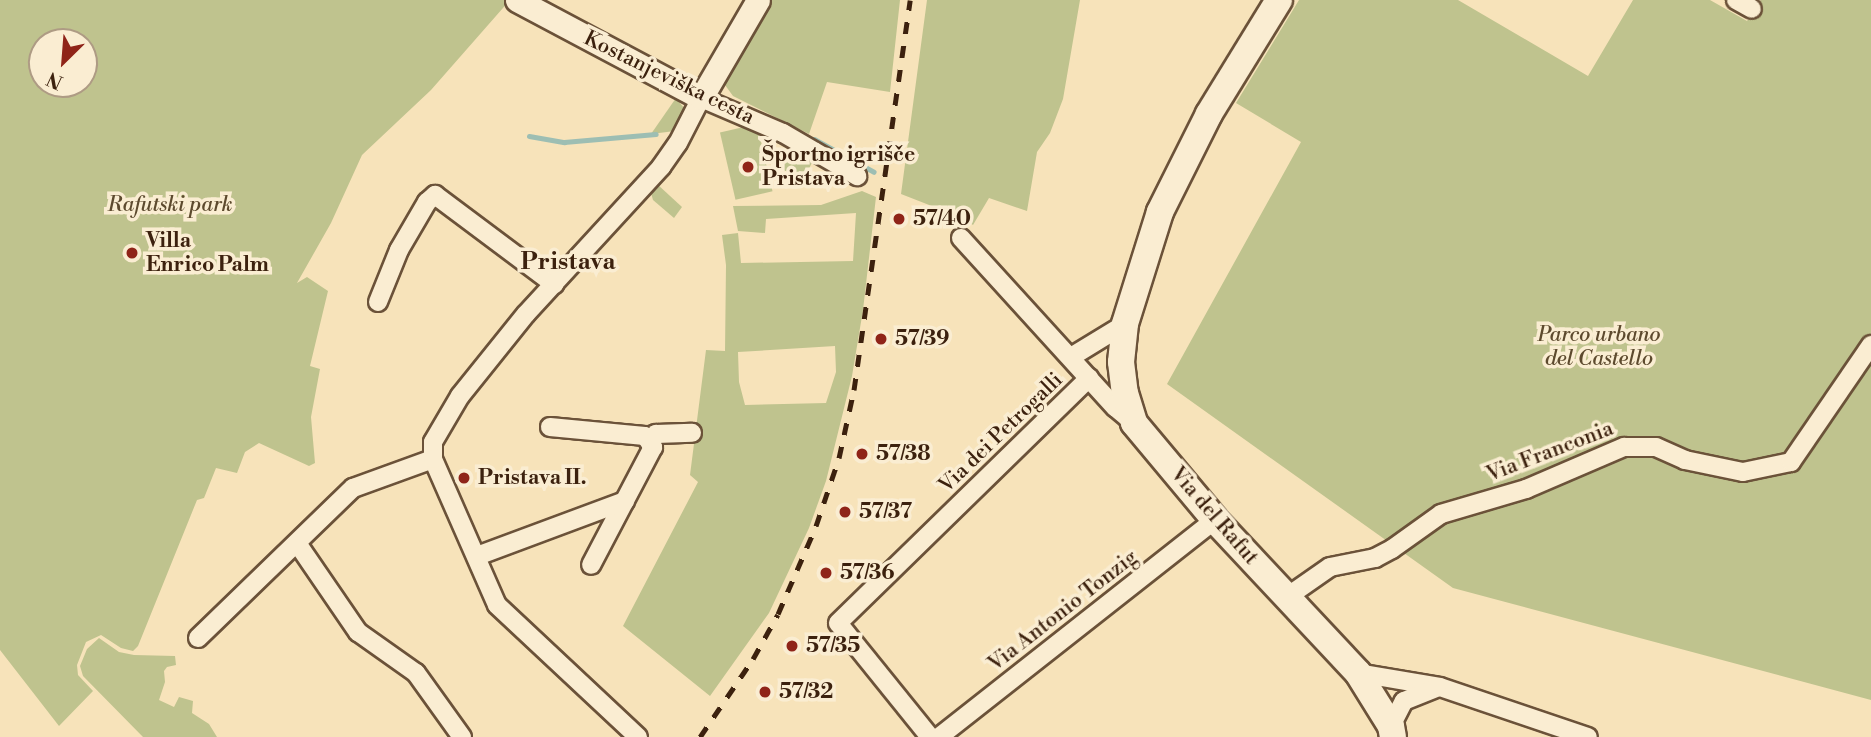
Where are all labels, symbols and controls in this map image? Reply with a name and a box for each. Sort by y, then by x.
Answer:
street label: Kostanjeviška cesta [580,26,758,130]
north arrow [28,28,98,98]
text: N [43,66,67,94]
place label: Športno igrišče Pristava [762,142,915,192]
marker: Športno igrišče Pristava [740,159,756,175]
park label: Rafutski park [108,192,232,218]
place label: 57/40 [913,206,971,232]
marker: 57/40 [891,211,907,227]
place label: Villa Enrico Palm [146,228,269,278]
marker: Villa Enrico Palm [124,245,140,261]
district label: Pristava [521,249,615,277]
park label: Parco urbano del Castello [1538,322,1660,372]
place label: 57/39 [895,326,950,352]
marker: 57/39 [873,331,889,347]
street label: Via dei Petrogalli [934,368,1068,498]
street label: Via Franconia [1483,416,1617,488]
place label: 57/38 [876,441,931,467]
marker: 57/38 [854,446,870,462]
street label: Via del Rafut [1165,462,1263,570]
place label: Pristava II. [478,465,586,491]
marker: Pristava II. [456,470,472,486]
place label: 57/37 [859,499,912,525]
marker: 57/37 [837,504,853,520]
street label: Via Antonio Tonzig [983,545,1143,677]
place label: 57/36 [840,560,895,586]
marker: 57/36 [818,565,834,581]
place label: 57/35 [806,633,860,659]
marker: 57/35 [784,638,800,654]
place label: 57/32 [779,679,833,705]
marker: 57/32 [757,684,773,700]

